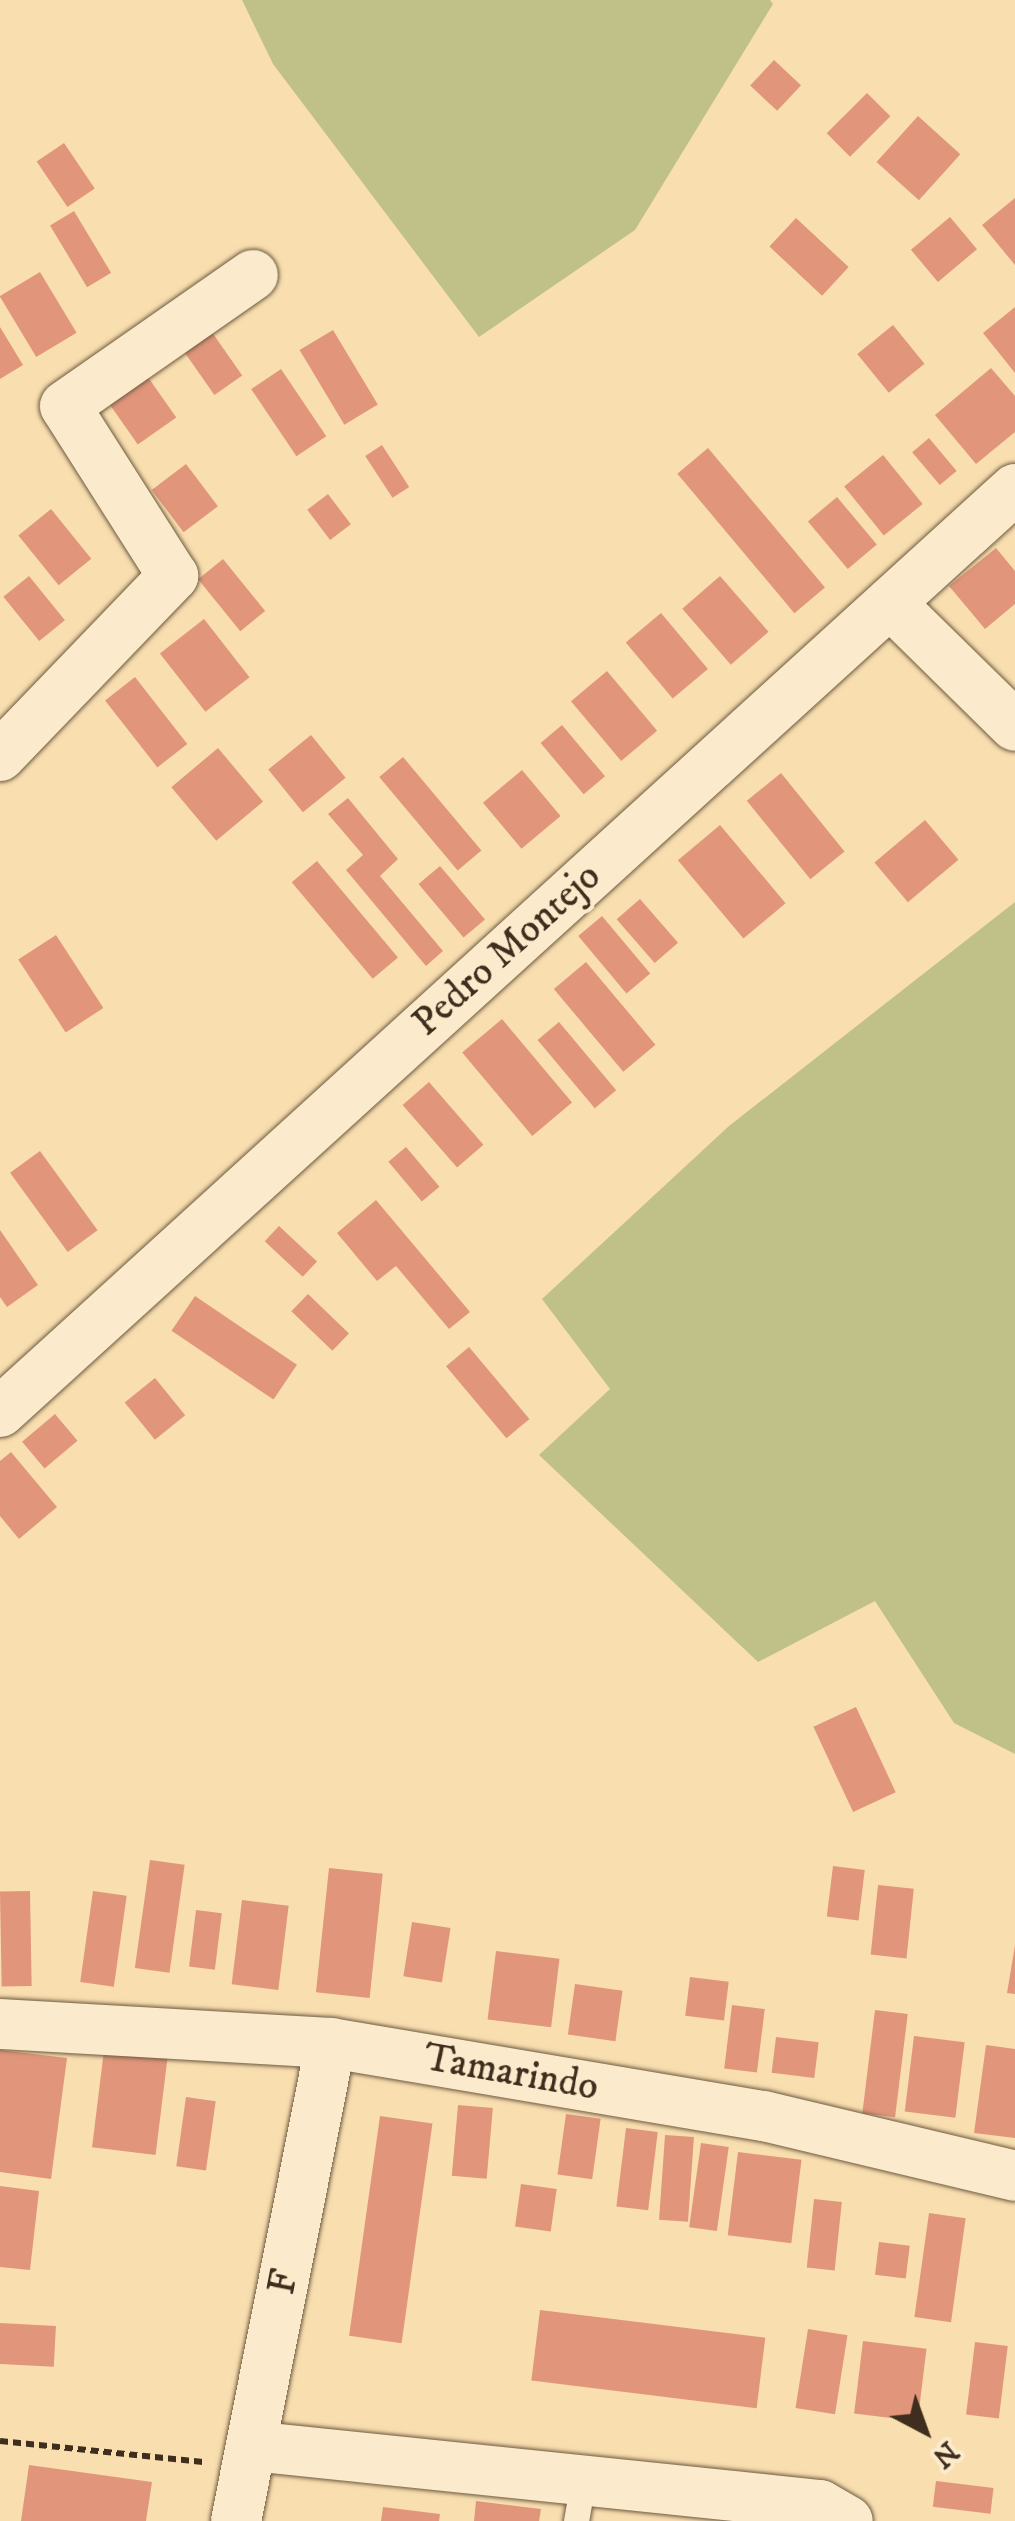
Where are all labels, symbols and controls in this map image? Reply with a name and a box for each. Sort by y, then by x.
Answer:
street label: Pedro Montejo [403,853,611,1047]
street label: Tamarindo [420,2034,602,2112]
street label: F [258,2265,310,2299]
north arrow [875,2381,975,2481]
text: N [925,2433,965,2475]

